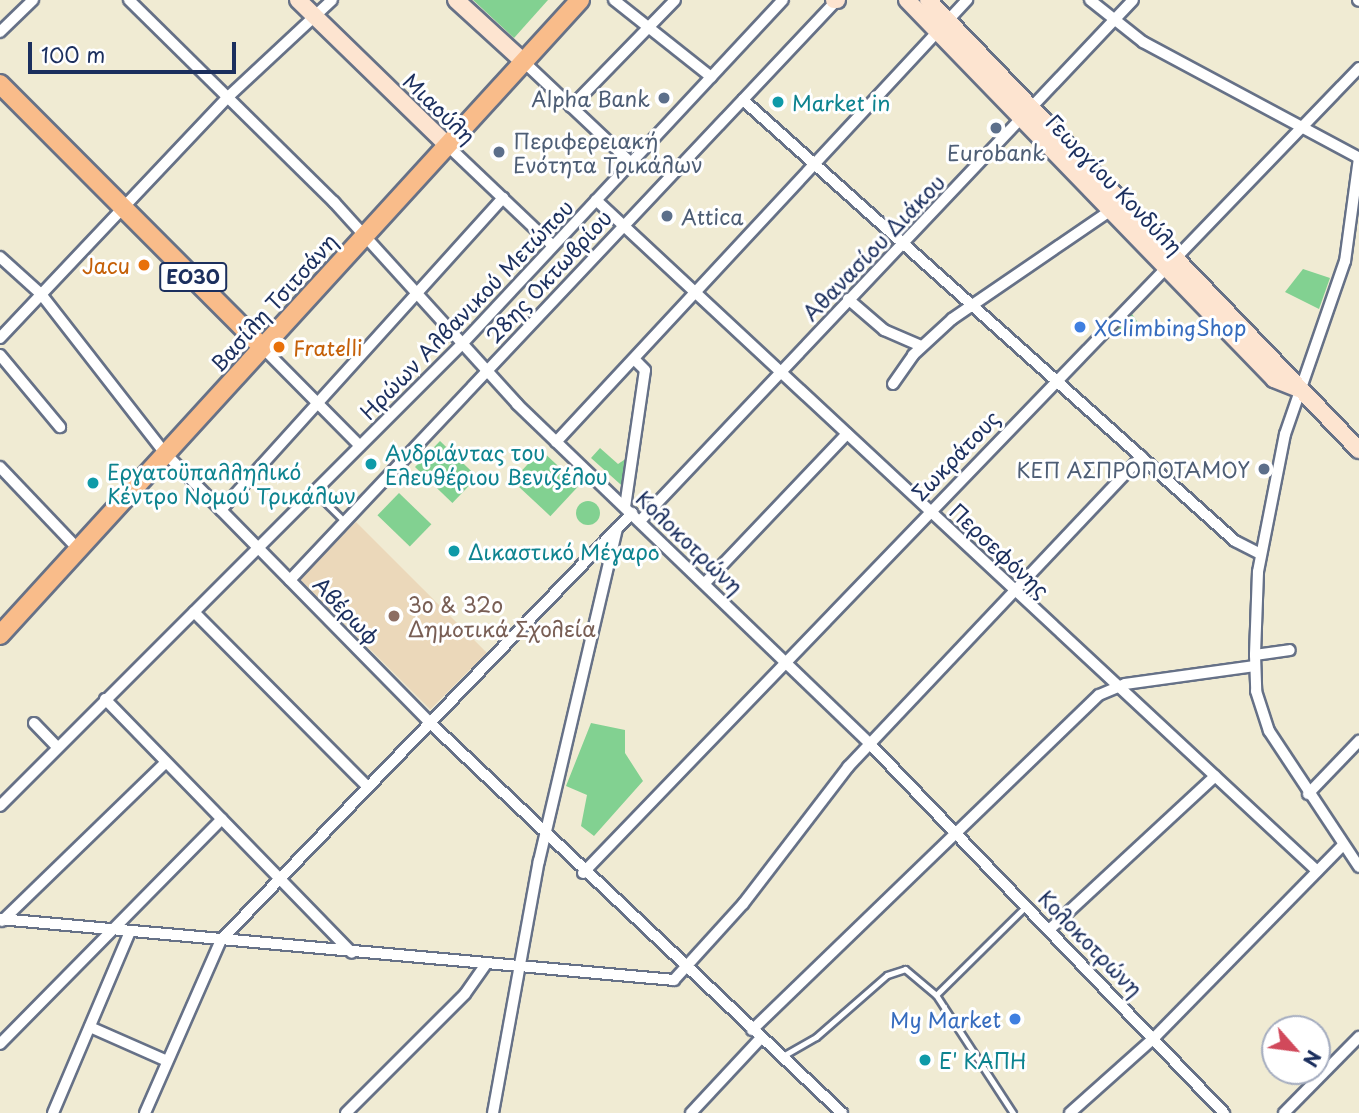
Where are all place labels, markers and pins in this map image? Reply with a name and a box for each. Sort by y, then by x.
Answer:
place label: Alpha Bank [532,85,650,111]
place label: Market in [792,89,891,115]
marker: Alpha Bank [656,90,672,106]
marker: Market in [770,94,786,110]
marker: Eurobank [988,120,1004,136]
place label: Περιφερειακή Ενότητα Τρικάλων [513,127,704,177]
place label: Eurobank [947,139,1045,165]
marker: Περιφερειακή Ενότητα Τρικάλων [491,144,507,160]
place label: Attica [681,203,743,229]
marker: Attica [659,208,675,224]
place label: Jacu [82,252,130,278]
marker: Jacu [136,257,152,273]
place label: XClimbingShop [1094,314,1246,340]
marker: XClimbingShop [1072,319,1088,335]
place label: Fratelli [293,334,363,360]
marker: Fratelli [271,339,287,355]
place label: Ανδριάντας του Ελευθέριου Βενιζέλου [385,439,608,489]
marker: Ανδριάντας του Ελευθέριου Βενιζέλου [363,456,379,472]
place label: ΚΕΠ ΑΣΠΡΟΠΟΤΑΜΟΥ [1015,456,1250,482]
place label: Εργατοϋπαλληλικό Κέντρο Νομού Τρικάλων [107,458,357,508]
marker: ΚΕΠ ΑΣΠΡΟΠΟΤΑΜΟΥ [1256,461,1272,477]
marker: Εργατοϋπαλληλικό Κέντρο Νομού Τρικάλων [85,475,101,491]
place label: Δικαστικό Μέγαρο [468,538,660,564]
marker: Δικαστικό Μέγαρο [446,543,462,559]
place label: 3ο & 32ο Δημοτικά Σχολεία [408,591,597,641]
marker: 3ο & 32ο Δημοτικά Σχολεία [386,608,402,624]
place label: My Market [889,1006,1001,1032]
marker: My Market [1007,1011,1023,1027]
place label: Ε' ΚΑΠΗ [939,1047,1027,1073]
marker: Ε' ΚΑΠΗ [917,1052,933,1068]

